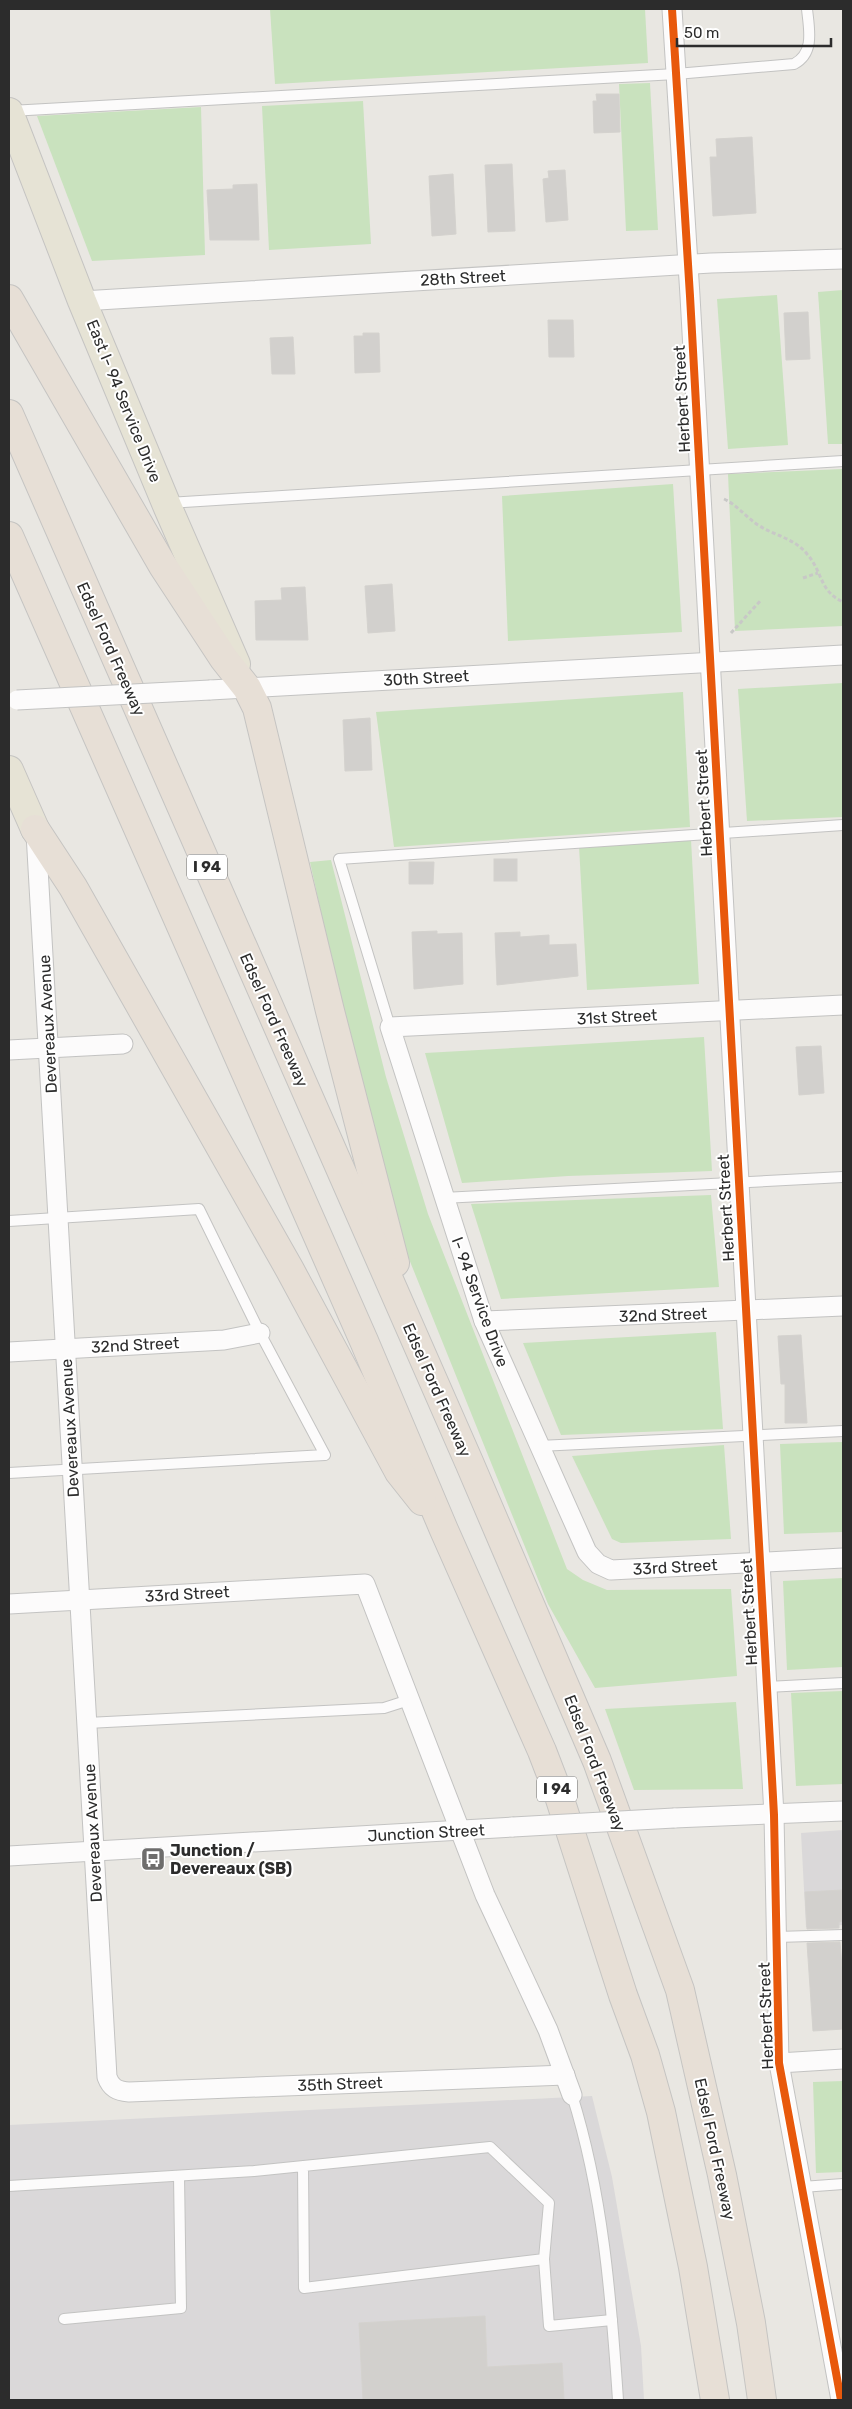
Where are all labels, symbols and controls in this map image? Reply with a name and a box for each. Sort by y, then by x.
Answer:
scale bar [677,15,831,47]
text: 50 m [684,24,719,42]
street label: 28th Street [420,266,506,290]
street label: East I- 94 Service Drive [83,317,165,485]
street label: Herbert Street [670,345,694,453]
street label: Edsel Ford Freeway [73,579,149,719]
street label: 30th Street [383,666,469,690]
street label: Herbert Street [692,749,716,857]
road number: I 94 [187,854,227,880]
street label: Edsel Ford Freeway [236,950,312,1090]
street label: Devereaux Avenue [35,954,61,1094]
street label: 31st Street [576,1005,658,1029]
street label: Herbert Street [714,1154,738,1262]
street label: I- 94 Service Drive [448,1234,512,1370]
street label: 32nd Street [618,1304,708,1326]
street label: Edsel Ford Freeway [399,1320,475,1460]
street label: 32nd Street [90,1333,180,1357]
street label: Devereaux Avenue [57,1358,83,1498]
street label: 33rd Street [632,1555,718,1579]
street label: Herbert Street [737,1558,761,1666]
street label: 33rd Street [144,1582,230,1606]
street label: Edsel Ford Freeway [560,1692,630,1834]
street label: Devereaux Avenue [80,1763,106,1903]
road number: I 94 [537,1776,577,1802]
street label: Junction Street [367,1820,485,1846]
place label: Junction / Devereaux (SB) [170,1841,292,1878]
bus stop icon: Junction / Devereaux (SB) [140,1846,166,1872]
street label: Herbert Street [755,1962,777,2070]
street label: 35th Street [297,2073,383,2095]
street label: Edsel Ford Freeway [691,2076,739,2222]

